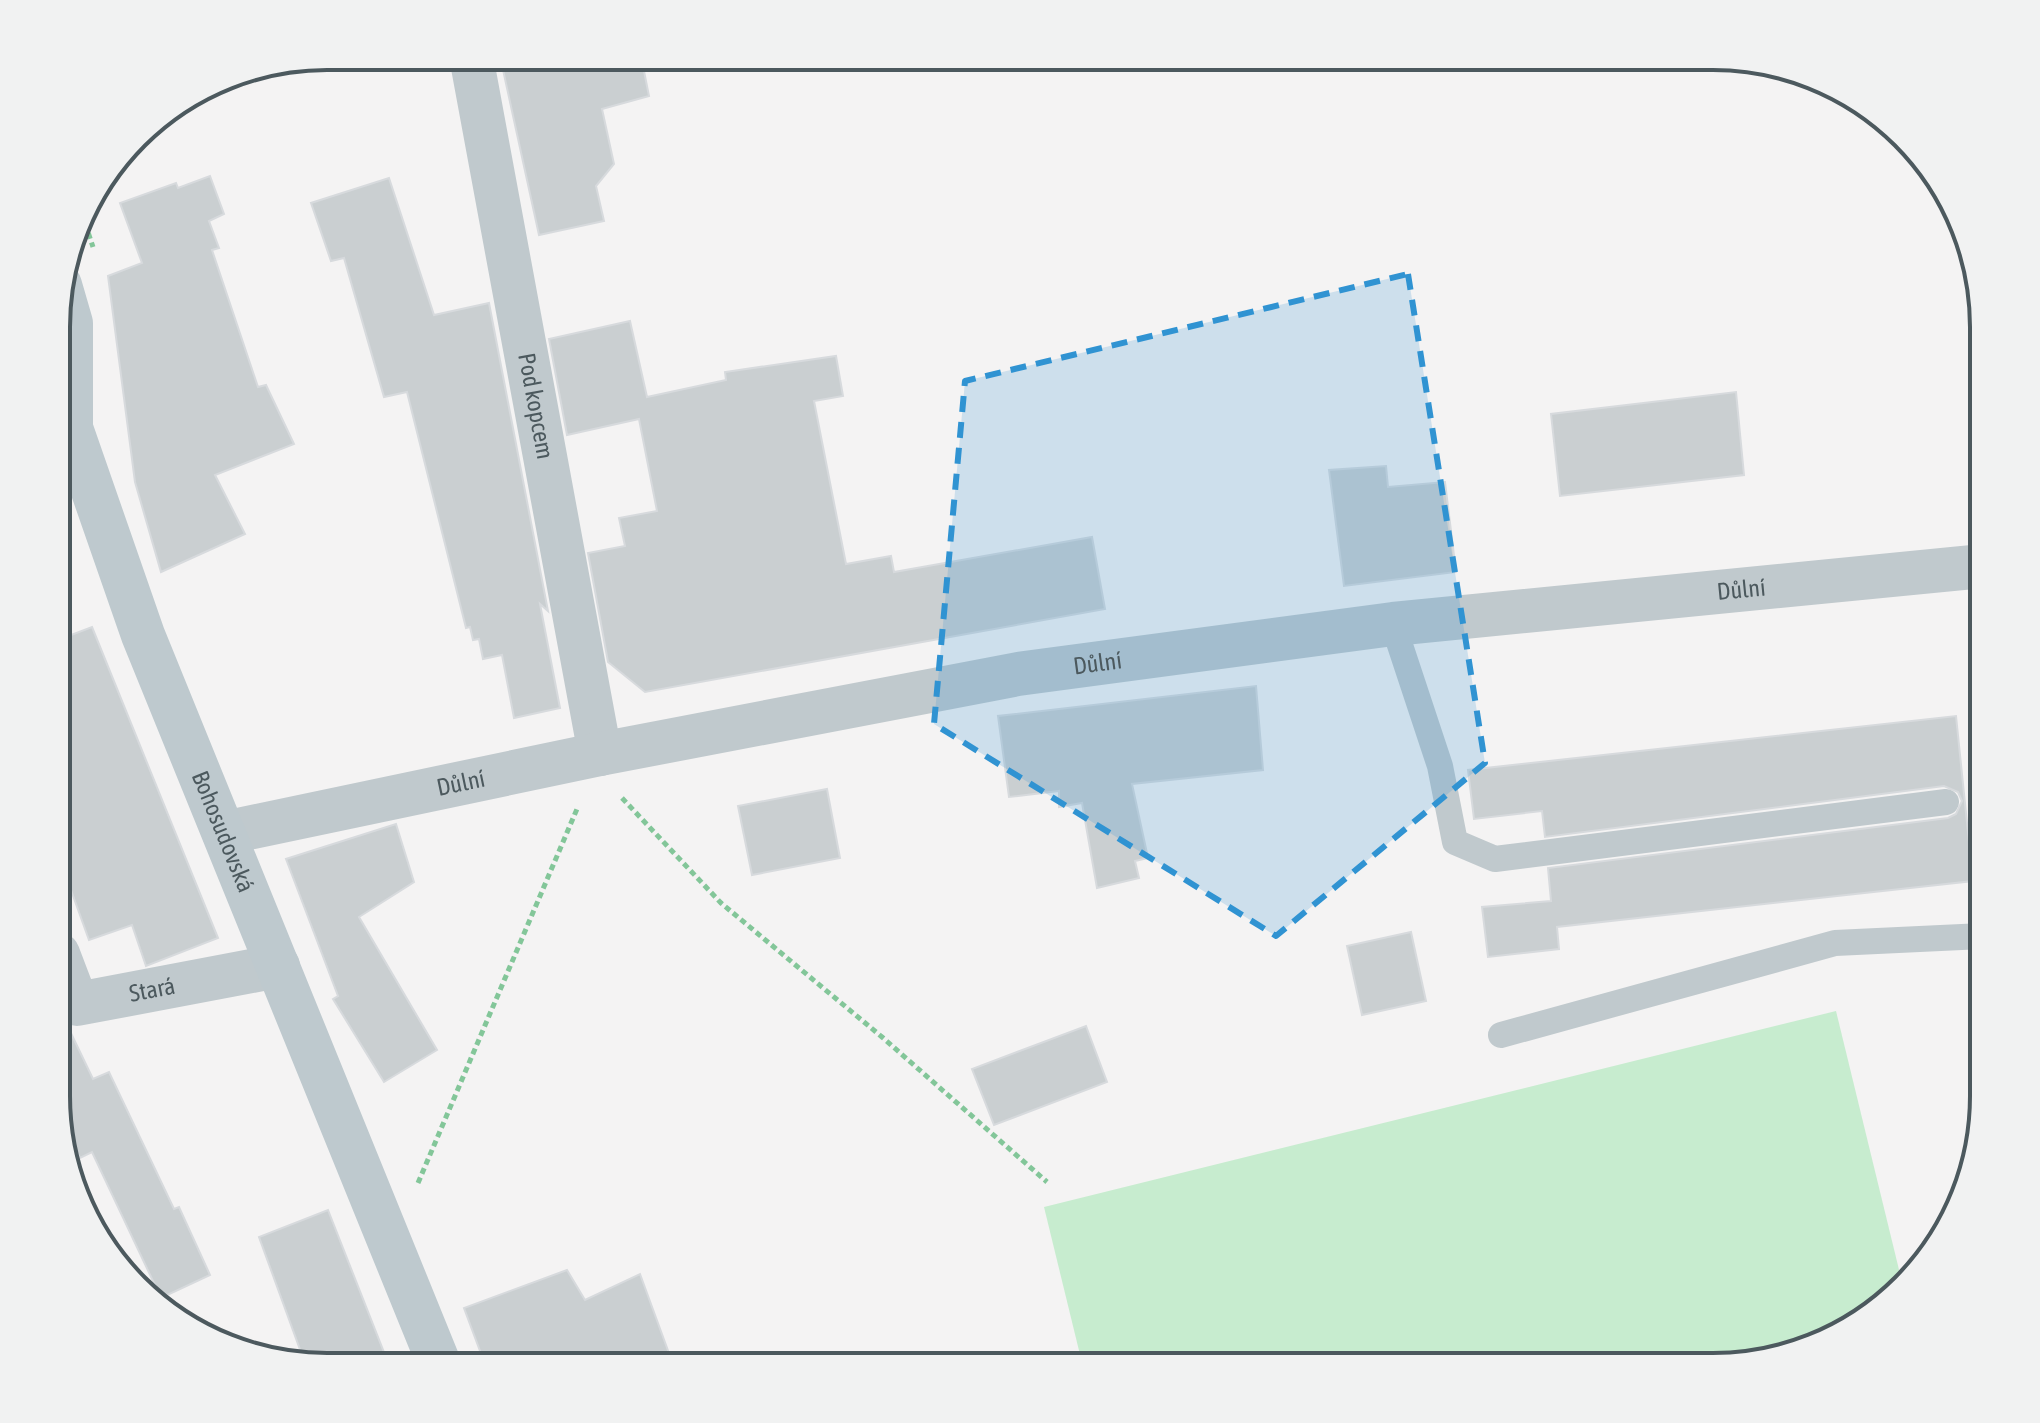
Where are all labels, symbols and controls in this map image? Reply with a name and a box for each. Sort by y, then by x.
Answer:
street label: Pod kopcem [513,351,559,461]
street label: Důlní [1716,573,1767,605]
street label: Důlní [1072,646,1123,679]
street label: Důlní [434,765,487,801]
street label: Bohosudovská [187,767,260,896]
street label: Stará [127,972,177,1007]

